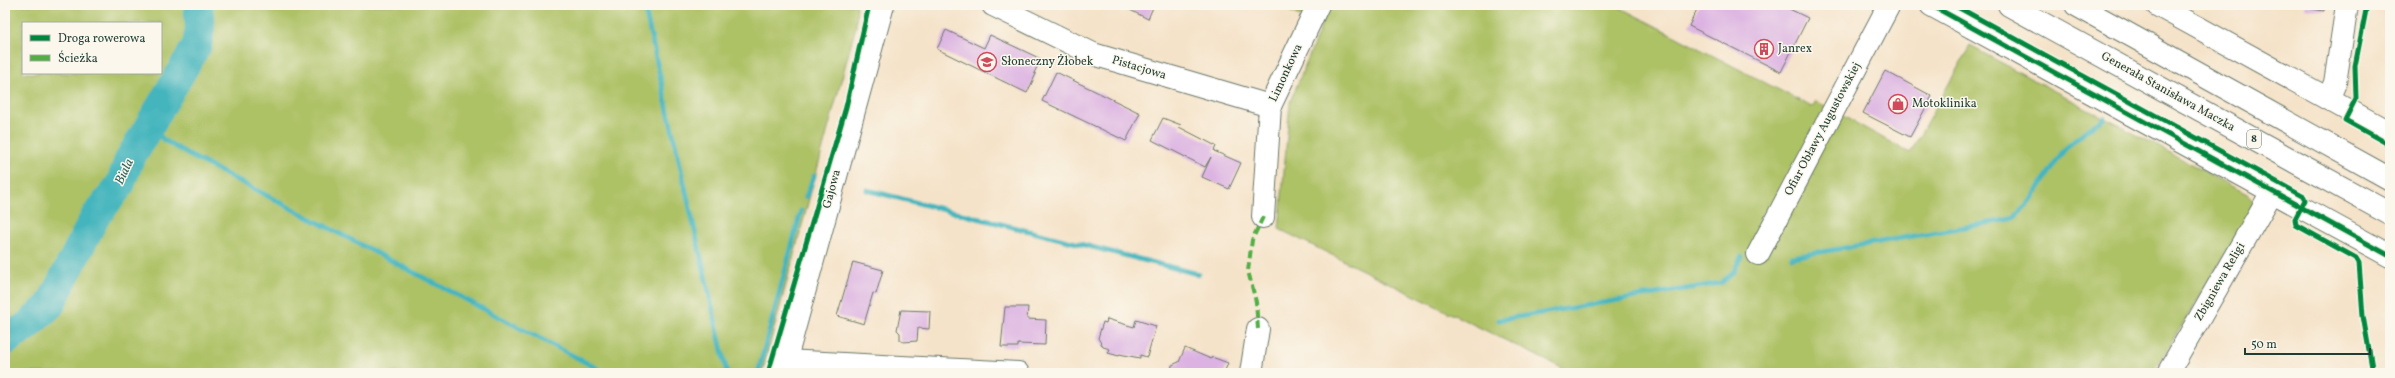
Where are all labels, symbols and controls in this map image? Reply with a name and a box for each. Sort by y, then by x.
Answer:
legend [22,22,162,74]
text: Droga rowerowa [58,31,145,47]
building icon: Janrex [1753,38,1775,60]
street label: Limonkowa [1266,41,1306,105]
place label: Janrex [1778,41,1812,57]
street label: Generała Stanisława Maczka [2098,48,2238,136]
text: Ścieżka [58,50,98,67]
school or university icon: Słoneczny Żłobek [976,51,998,73]
street label: Pistacjowa [1110,52,1168,84]
place label: Słoneczny Żłobek [1001,54,1094,70]
street label: Ofiar Obławy Augustowskiej [1781,59,1865,199]
shop icon: Motoklinika [1887,93,1909,115]
place label: Motoklinika [1912,96,1977,112]
road number: 8 [2247,130,2261,148]
water label: Biala [111,156,139,188]
street label: Gajowa [819,168,845,210]
street label: Zbigniewa Religi [2191,239,2249,324]
scale bar [2245,330,2370,356]
text: 50 m [2251,337,2277,353]

